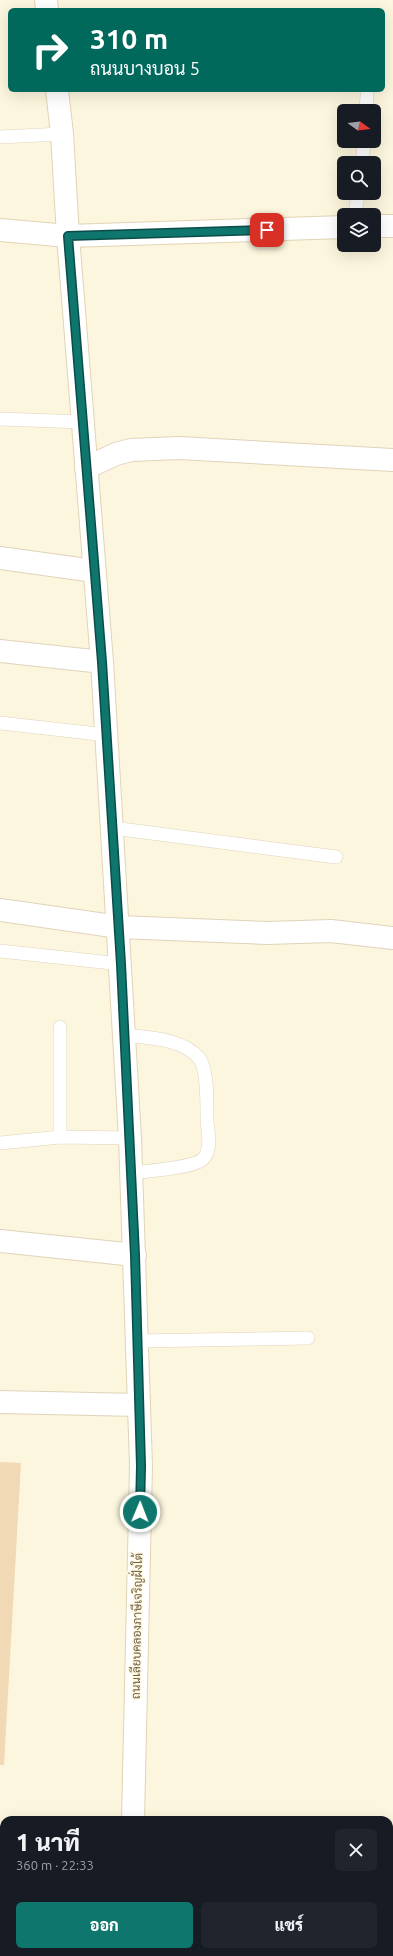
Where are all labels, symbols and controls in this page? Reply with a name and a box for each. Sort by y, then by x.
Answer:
text: 310 m [90,23,168,54]
icon: right [24,24,76,76]
text: ถนนบางบอน 5 [90,58,200,78]
north arrow [337,104,381,148]
map controls [337,104,381,252]
button: search [337,156,381,200]
button: layers [337,208,381,252]
pin [250,213,284,247]
icon: arrive [256,219,278,241]
position arrow [119,1491,161,1533]
street label: ถนนเลียบคลองภาษีเจริญฝั่งใต้ [125,1552,145,1699]
text: 1 นาที [16,1829,80,1856]
button: close [335,1829,377,1871]
text: 360 m · 22:33 [16,1858,94,1872]
button: ออก [16,1902,193,1948]
button: แชร์ [201,1902,377,1948]

